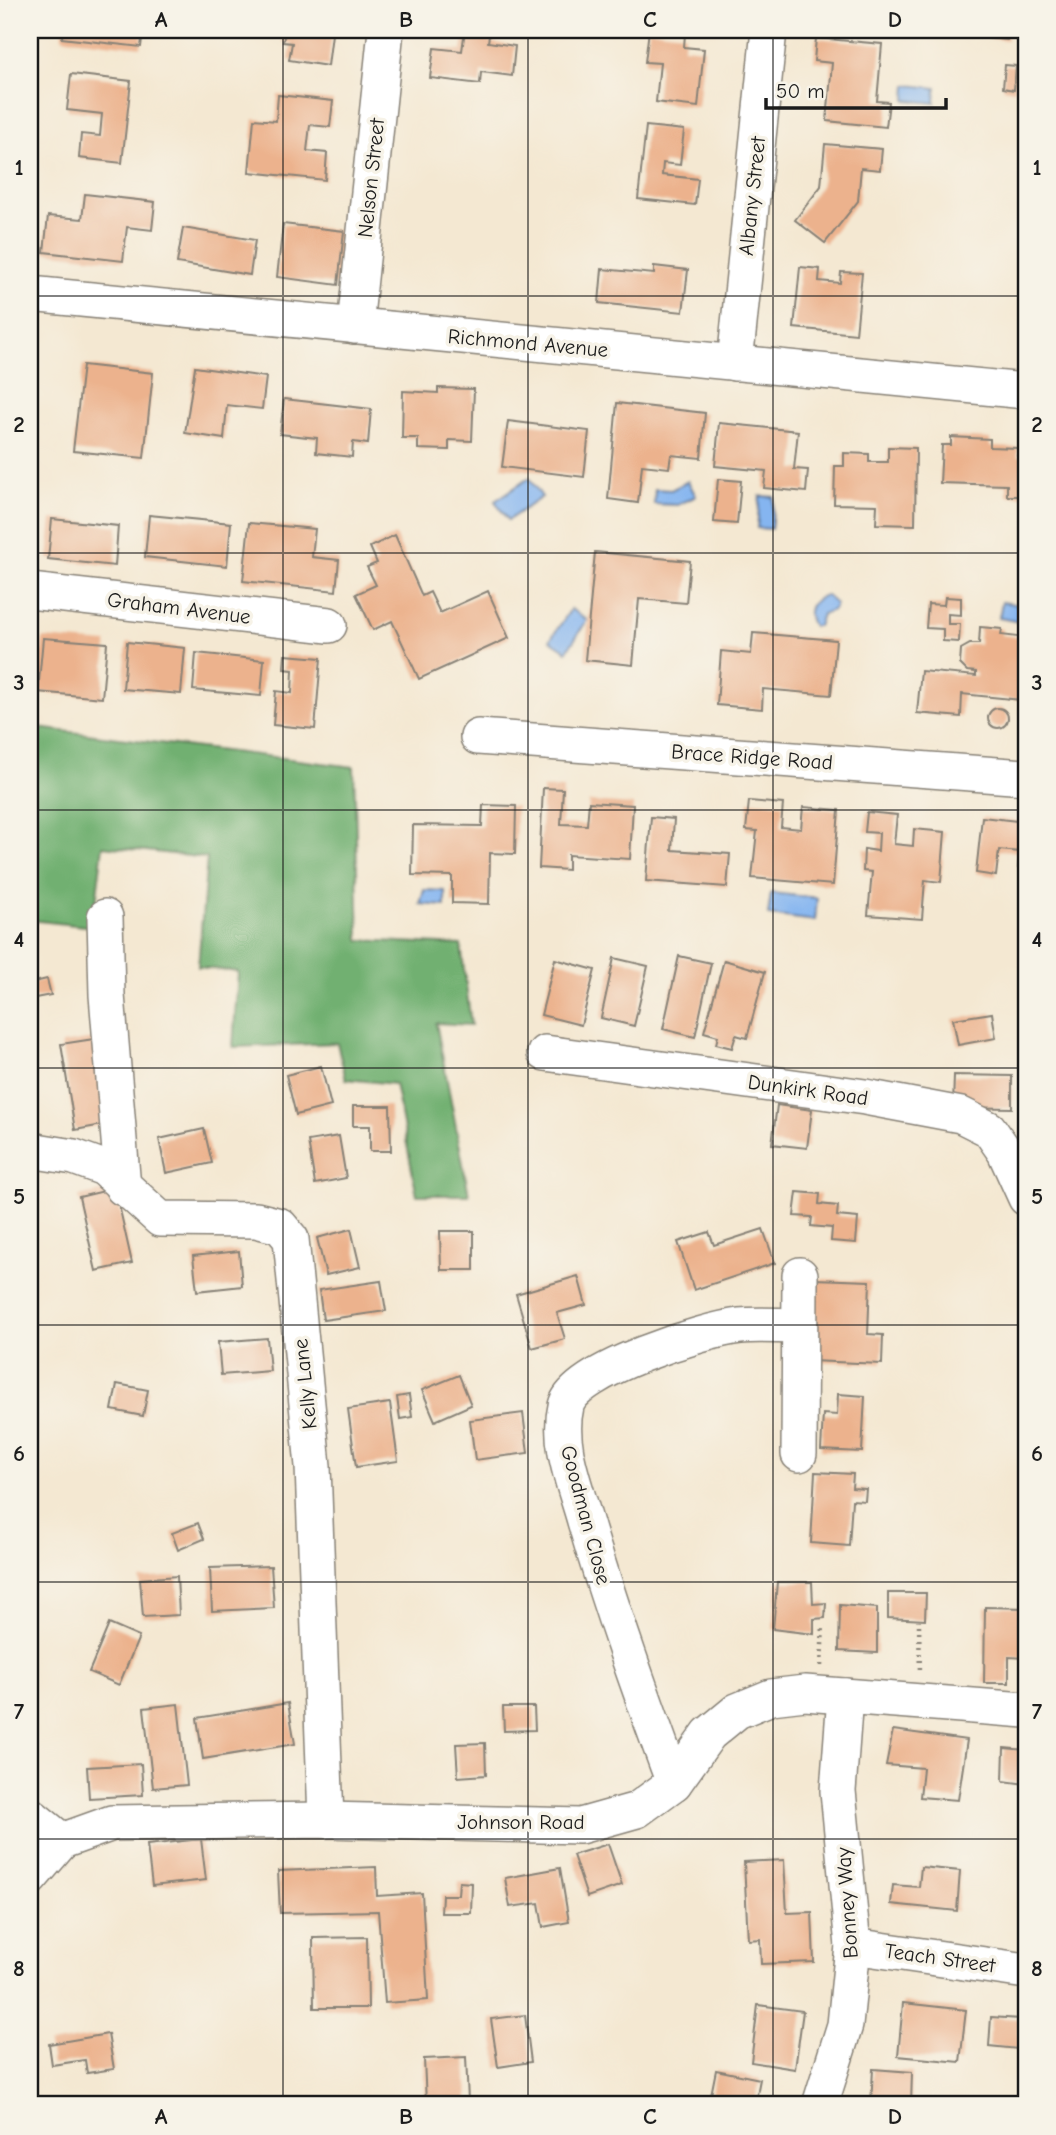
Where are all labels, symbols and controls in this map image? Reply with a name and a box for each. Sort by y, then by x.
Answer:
text: A [155,6,168,33]
text: B [399,6,413,33]
text: C [643,6,657,33]
text: D [888,6,902,33]
scale bar [766,66,946,110]
text: 50 m [776,79,825,103]
street label: Nelson Street [353,116,389,239]
street label: Albany Street [734,134,770,257]
text: 1 [14,154,24,181]
text: 1 [1032,154,1042,181]
street label: Richmond Avenue [447,324,609,362]
text: 2 [13,411,25,438]
text: 2 [1031,411,1043,438]
street label: Graham Avenue [106,587,252,629]
text: 3 [13,669,25,696]
text: 3 [1031,669,1043,696]
street label: Brace Ridge Road [670,739,834,775]
text: 4 [14,926,25,953]
text: 4 [1032,926,1043,953]
street label: Dunkirk Road [746,1070,870,1110]
text: 5 [13,1183,25,1210]
text: 5 [1031,1183,1043,1210]
street label: Kelly Lane [288,1337,322,1431]
text: 6 [13,1440,25,1467]
text: 6 [1031,1440,1043,1467]
street label: Goodman Close [556,1443,616,1587]
text: 7 [14,1698,25,1725]
text: 7 [1032,1698,1043,1725]
street label: Johnson Road [457,1810,585,1834]
street label: Bonney Way [831,1846,863,1959]
street label: Teach Street [883,1938,998,1978]
text: 8 [13,1955,25,1982]
text: 8 [1031,1955,1043,1982]
text: A [155,2103,168,2130]
text: B [399,2103,413,2130]
text: C [643,2103,657,2130]
text: D [888,2103,902,2130]

